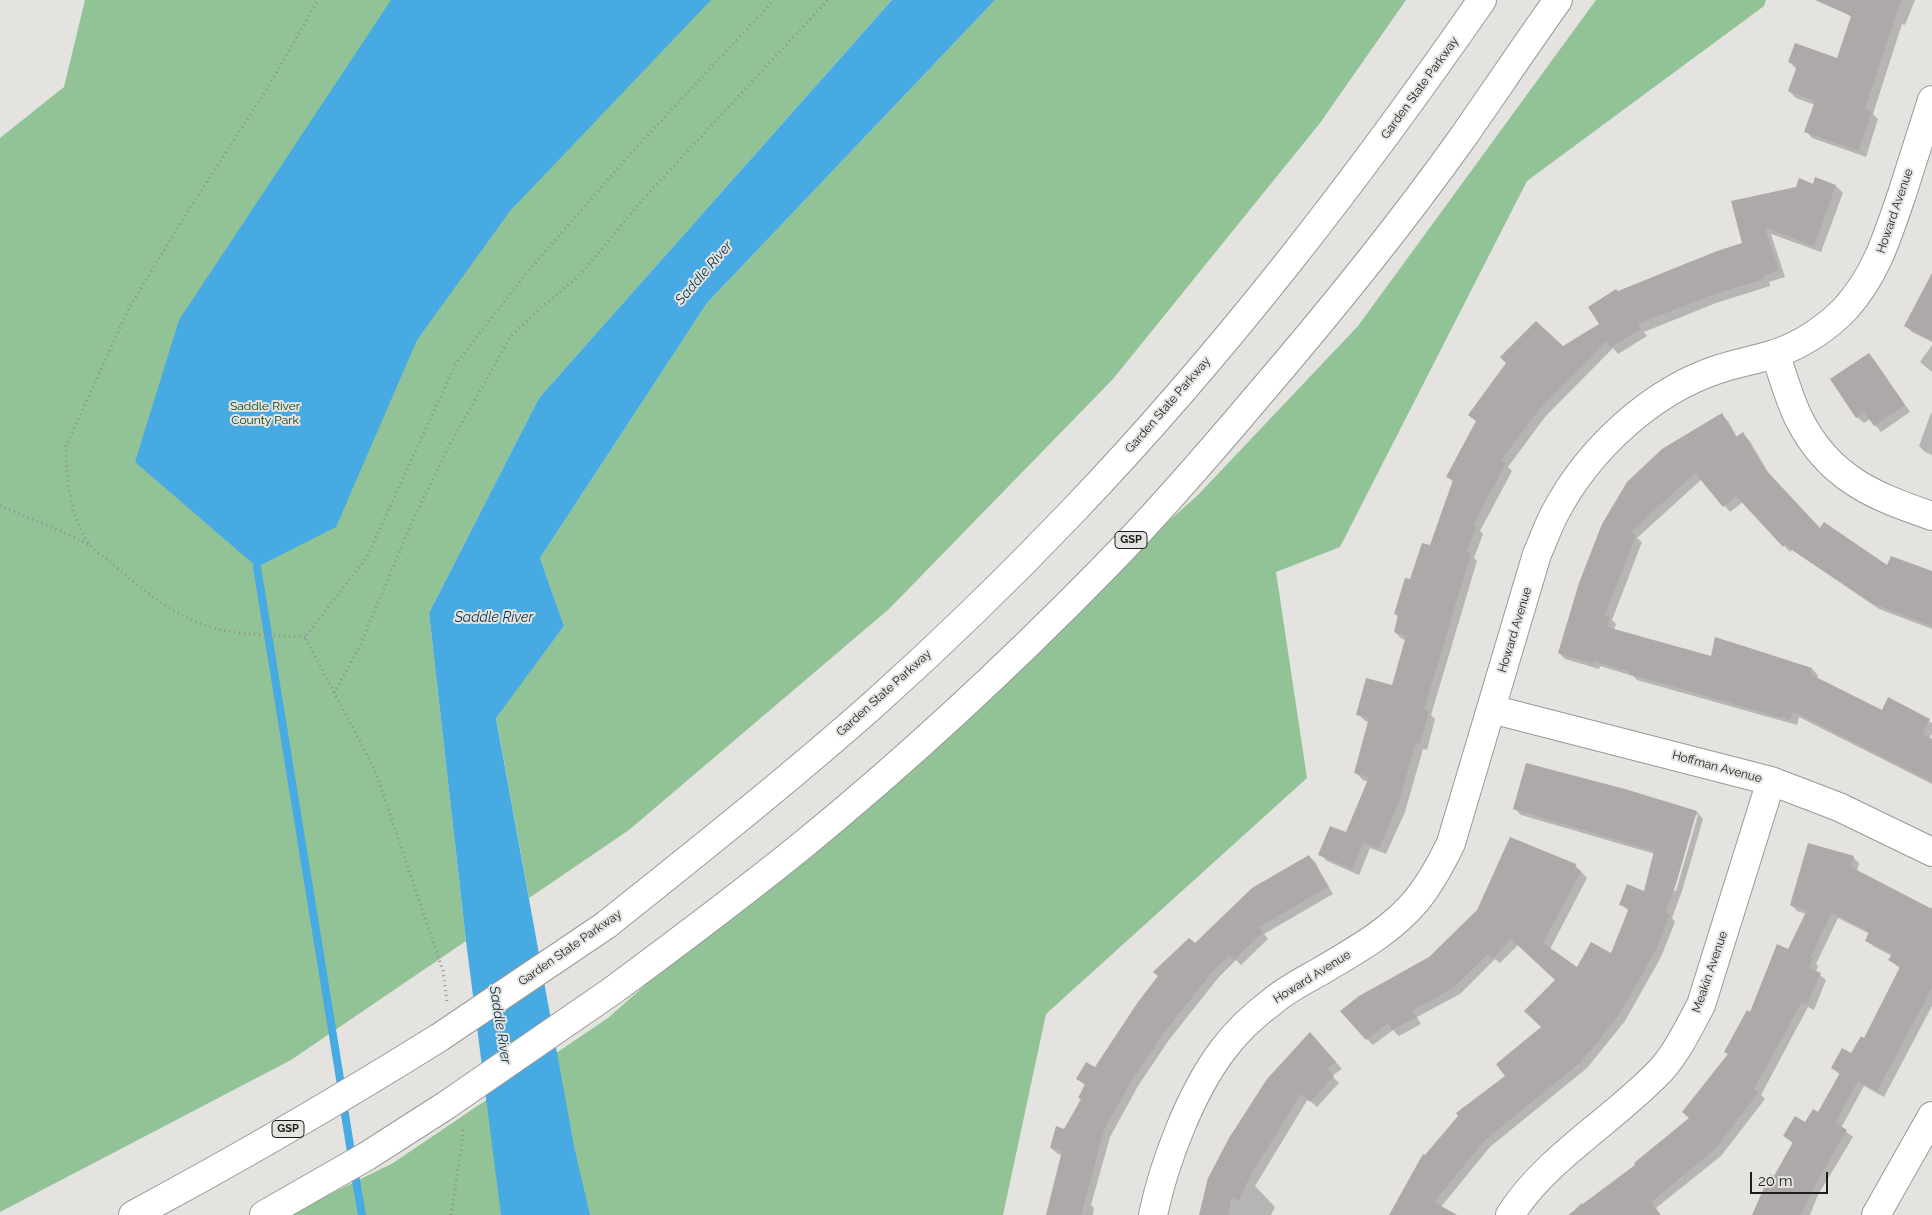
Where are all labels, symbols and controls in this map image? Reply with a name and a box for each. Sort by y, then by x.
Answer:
street label: Garden State Parkway [1378,34,1462,142]
street label: Howard Avenue [1874,167,1916,255]
water label: Saddle River [672,238,736,308]
street label: Garden State Parkway [1122,354,1214,456]
park label: Saddle River County Park [230,399,300,427]
road number: GSP [1115,532,1147,548]
street label: Howard Avenue [1495,586,1535,674]
water label: Saddle River [455,610,533,626]
street label: Garden State Parkway [834,647,934,739]
street label: Hoffman Avenue [1670,748,1764,786]
street label: Garden State Parkway [516,907,624,989]
street label: Meakin Avenue [1689,929,1731,1015]
street label: Howard Avenue [1271,947,1353,1007]
water label: Saddle River [486,985,514,1065]
road number: GSP [272,1120,304,1138]
scale bar [1752,1162,1830,1194]
text: 20 m [1758,1172,1793,1190]

